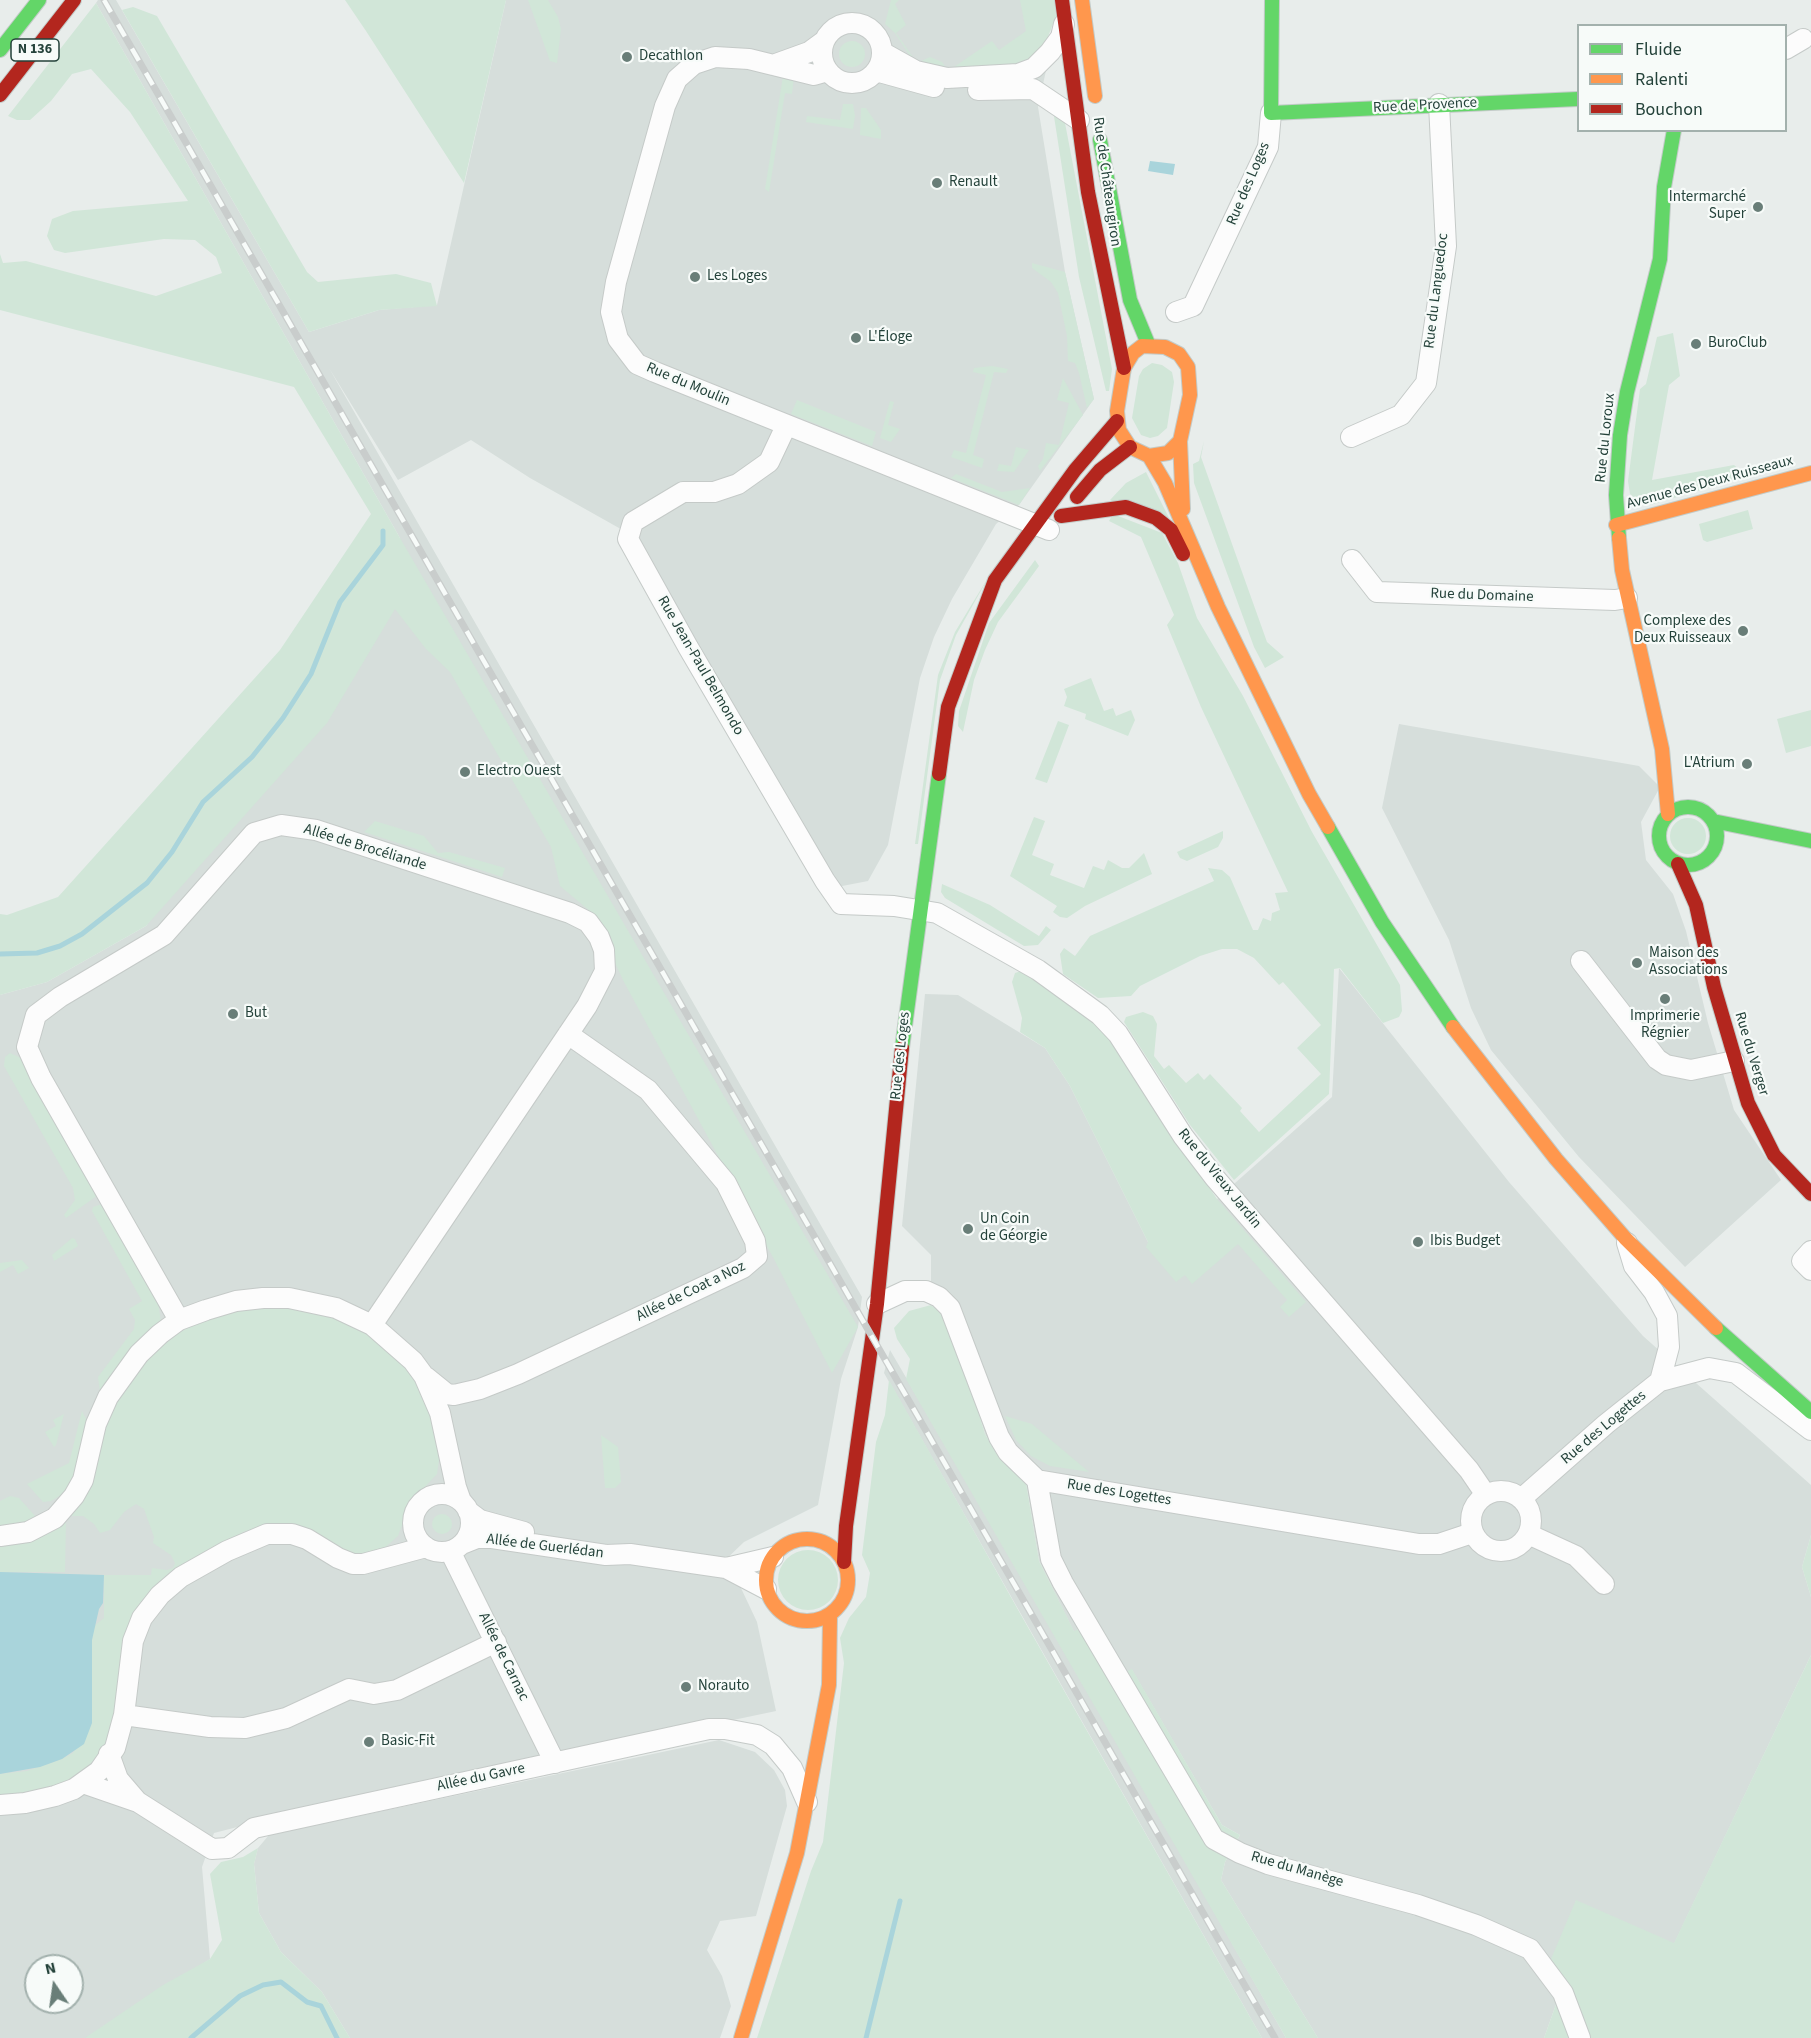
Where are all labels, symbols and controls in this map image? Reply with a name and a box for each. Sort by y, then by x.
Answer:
legend [1577,24,1787,132]
text: Fluide [1635,37,1682,62]
road number: N 136 [11,39,59,61]
place label: Decathlon [639,48,703,66]
marker: Decathlon [620,50,634,64]
text: Ralenti [1635,67,1688,92]
street label: Rue de Provence [1373,94,1477,118]
text: Bouchon [1635,97,1703,122]
street label: Rue de Châteaugiron [1088,116,1124,248]
street label: Rue des Loges [1223,140,1275,228]
place label: Renault [949,174,998,192]
marker: Renault [930,176,944,190]
place label: Intermarché Super [1669,189,1746,224]
marker: Intermarché Super [1751,200,1765,214]
street label: Rue du Languedoc [1421,232,1453,350]
place label: Les Loges [707,268,767,286]
marker: Les Loges [688,270,702,284]
place label: L'Éloge [868,329,912,347]
marker: L'Éloge [849,331,863,345]
place label: BuroClub [1708,335,1767,353]
marker: BuroClub [1689,337,1703,351]
street label: Rue du Moulin [643,359,733,411]
street label: Rue du Loroux [1592,392,1620,484]
street label: Avenue des Deux Ruisseaux [1625,452,1795,514]
street label: Rue du Domaine [1430,585,1534,607]
street label: Rue Jean-Paul Belmondo [653,593,747,739]
place label: Complexe des Deux Ruisseaux [1634,613,1731,648]
marker: Complexe des Deux Ruisseaux [1736,624,1750,638]
place label: L'Atrium [1684,755,1735,773]
marker: L'Atrium [1740,757,1754,771]
place label: Electro Ouest [477,763,561,781]
marker: Electro Ouest [458,765,472,779]
street label: Allée de Brocéliande [301,821,429,875]
place label: Maison des Associations [1649,945,1727,980]
marker: Maison des Associations [1630,956,1644,970]
marker: Imprimerie Régnier [1658,992,1672,1006]
place label: But [245,1005,267,1023]
marker: But [226,1007,240,1021]
place label: Imprimerie Régnier [1630,1008,1700,1043]
street label: Rue du Verger [1730,1010,1772,1098]
street label: Rue des Loges [887,1011,915,1101]
street label: Rue du Vieux Jardin [1173,1125,1265,1233]
place label: Un Coin de Géorgie [980,1211,1047,1246]
marker: Un Coin de Géorgie [961,1222,975,1236]
place label: Ibis Budget [1430,1233,1500,1251]
marker: Ibis Budget [1411,1235,1425,1249]
street label: Allée de Coat a Noz [634,1258,748,1326]
street label: Rue des Logettes [1558,1387,1650,1469]
street label: Rue des Logettes [1066,1476,1172,1510]
street label: Allée de Guerlédan [485,1531,605,1563]
street label: Allée de Carnac [474,1610,532,1704]
place label: Norauto [698,1678,749,1696]
marker: Norauto [679,1680,693,1694]
place label: Basic-Fit [381,1733,435,1751]
marker: Basic-Fit [362,1735,376,1749]
street label: Allée du Gavre [435,1760,527,1796]
street label: Rue du Manège [1249,1848,1345,1892]
north arrow [24,1954,84,2014]
text: N [43,1956,58,1980]

